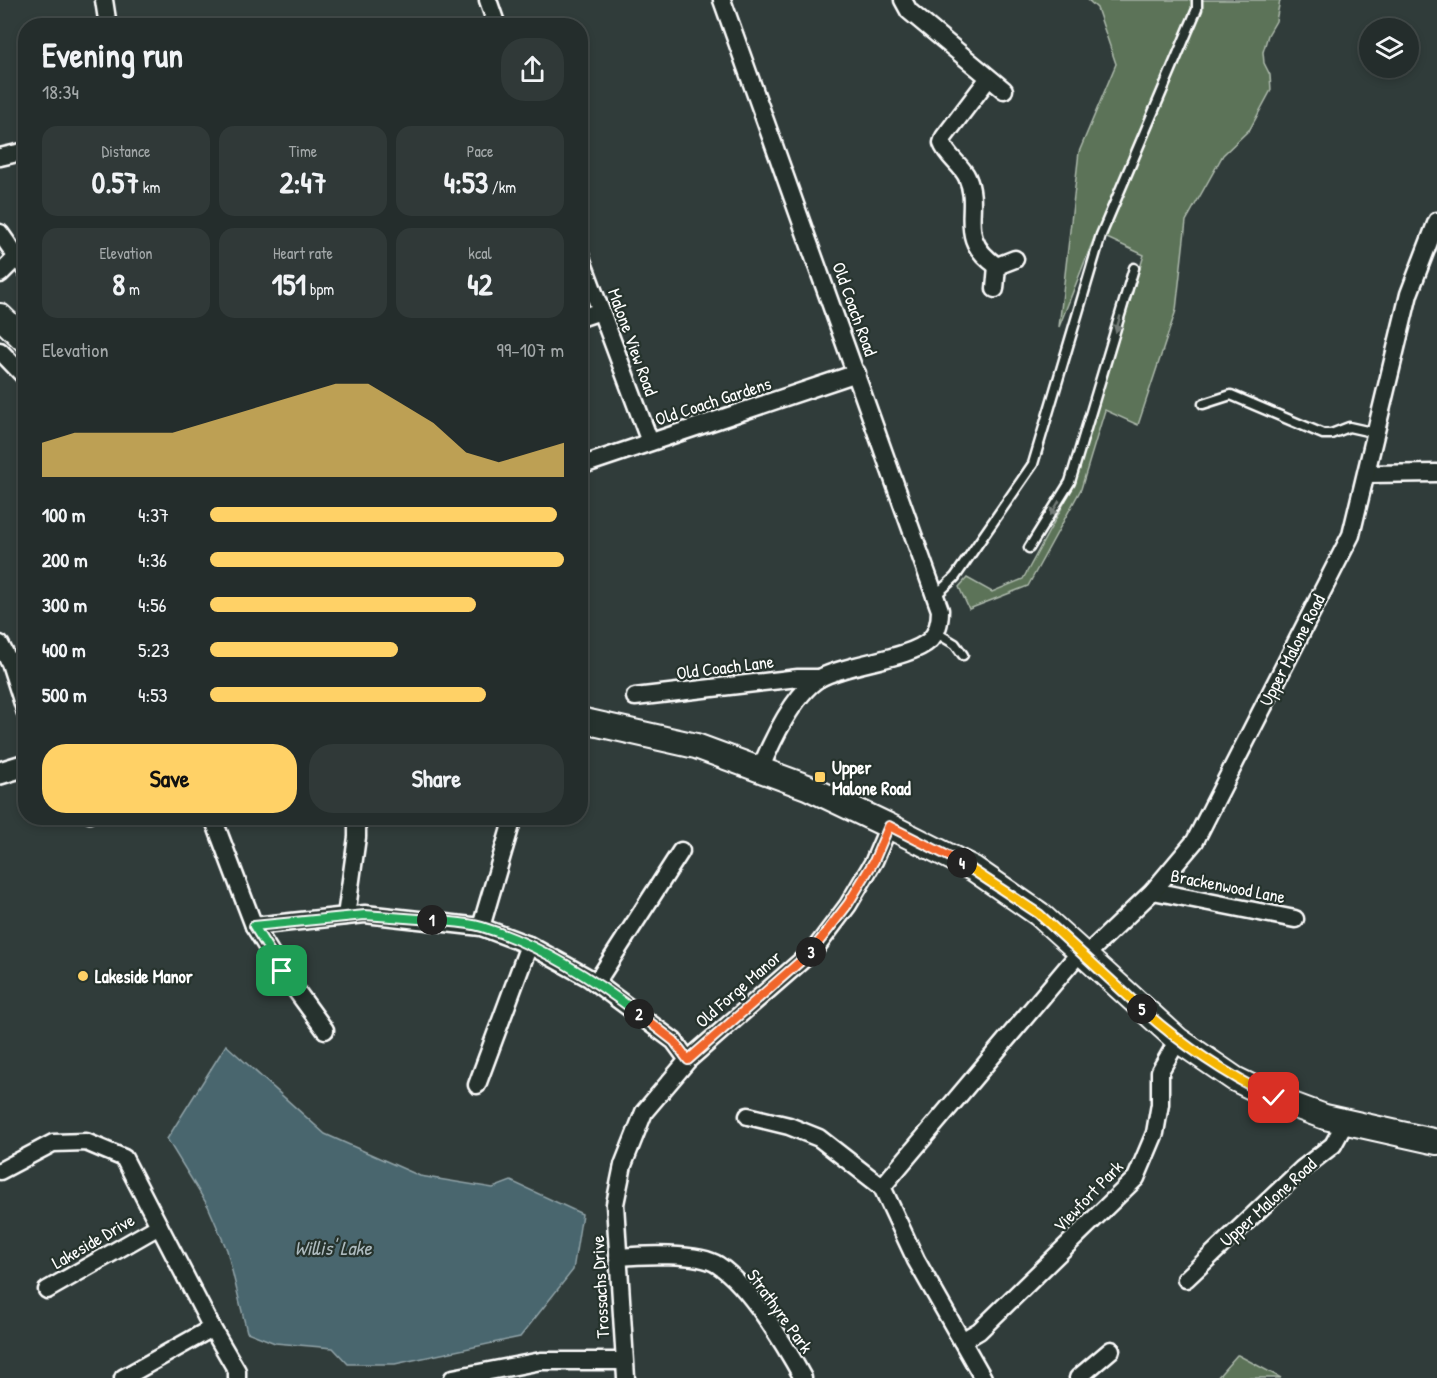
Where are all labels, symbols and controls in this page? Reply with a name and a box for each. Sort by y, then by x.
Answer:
map controls [1359,18,1419,78]
button: layers [1359,18,1419,78]
text: Evening run [42,33,183,77]
button: share [501,38,564,101]
text: 18:34 [42,78,79,105]
text: Distance [102,140,150,162]
text: Time [289,140,317,162]
text: Pace [467,140,493,162]
text: 0.57 [92,162,139,202]
text: 2:47 [279,162,327,202]
text: 4:53 [444,162,488,202]
text: km [139,176,160,198]
text: /km [488,176,516,198]
text: Elevation [99,242,153,264]
text: Heart rate [273,242,333,264]
text: kcal [468,242,492,264]
street label: Old Coach Road [826,259,884,359]
text: 8 [112,264,125,304]
text: 151 [272,264,306,304]
text: 42 [467,264,493,304]
text: m [125,278,140,300]
text: bpm [306,278,334,300]
street label: Malone View Road [602,285,664,399]
one-way arrow [1113,315,1122,333]
text: Elevation [42,336,108,363]
text: 99–107 m [497,336,564,363]
street label: Old Coach Gardens [652,370,774,432]
one-way arrow [1049,500,1060,516]
text: 100 m [42,501,85,528]
text: 4:37 [138,501,169,528]
text: 200 m [42,546,87,573]
text: 4:36 [138,546,167,573]
street label: Upper Malone Road [1253,590,1331,710]
text: 300 m [42,591,87,618]
text: 4:56 [138,591,167,618]
text: 400 m [42,636,86,663]
text: 5:23 [138,636,169,663]
street label: Old Coach Lane [675,649,775,685]
text: 500 m [42,681,87,708]
text: 4:53 [138,681,168,708]
button: Save [42,744,297,813]
button: Share [309,744,564,813]
place label: Upper Malone Road [832,755,911,801]
marker: Upper Malone Road [813,770,827,784]
pin: 4 [947,848,977,878]
text: 4 [959,852,965,874]
street label: Brackenwood Lane [1169,863,1287,909]
pin: 1 [417,905,447,935]
text: 1 [429,909,435,931]
pin: 3 [796,937,826,967]
text: 3 [807,941,815,963]
pin [256,945,307,996]
street label: Old Forge Manor [690,945,786,1033]
icon: arrive [265,954,298,987]
place label: Lakeside Manor [95,964,193,989]
marker: Lakeside Manor [76,969,90,983]
pin: 5 [1127,994,1157,1024]
text: 5 [1139,998,1145,1020]
pin: 2 [624,999,654,1029]
text: 2 [635,1003,643,1025]
pin [1248,1072,1299,1123]
icon: check [1257,1081,1290,1114]
street label: Upper Malone Road [1214,1152,1322,1252]
street label: Viewfort Park [1047,1154,1129,1237]
street label: Lakeside Drive [47,1207,139,1275]
water label: Willis' Lake [294,1234,373,1261]
street label: Trossachs Drive [585,1235,615,1339]
street label: Strathyre Park [741,1264,819,1358]

